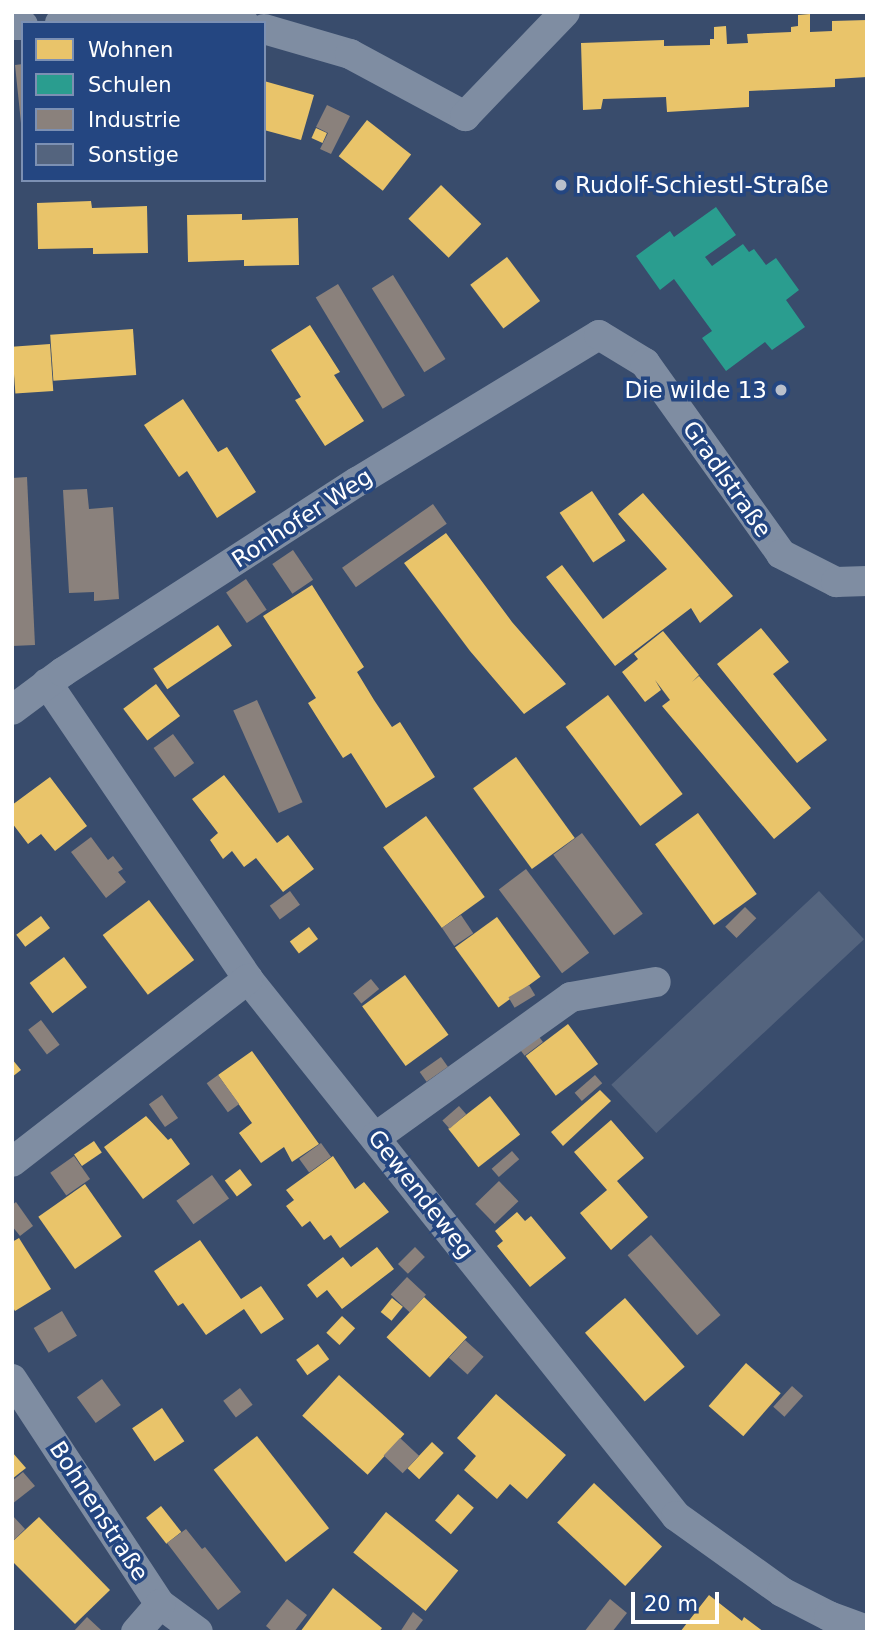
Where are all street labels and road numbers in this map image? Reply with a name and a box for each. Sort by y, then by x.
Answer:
street label: Gradlstraße [677,416,777,542]
street label: Ronhofer Weg [227,462,377,574]
street label: Gewendeweg [362,1124,480,1264]
street label: Bohnenstraße [44,1436,154,1586]

